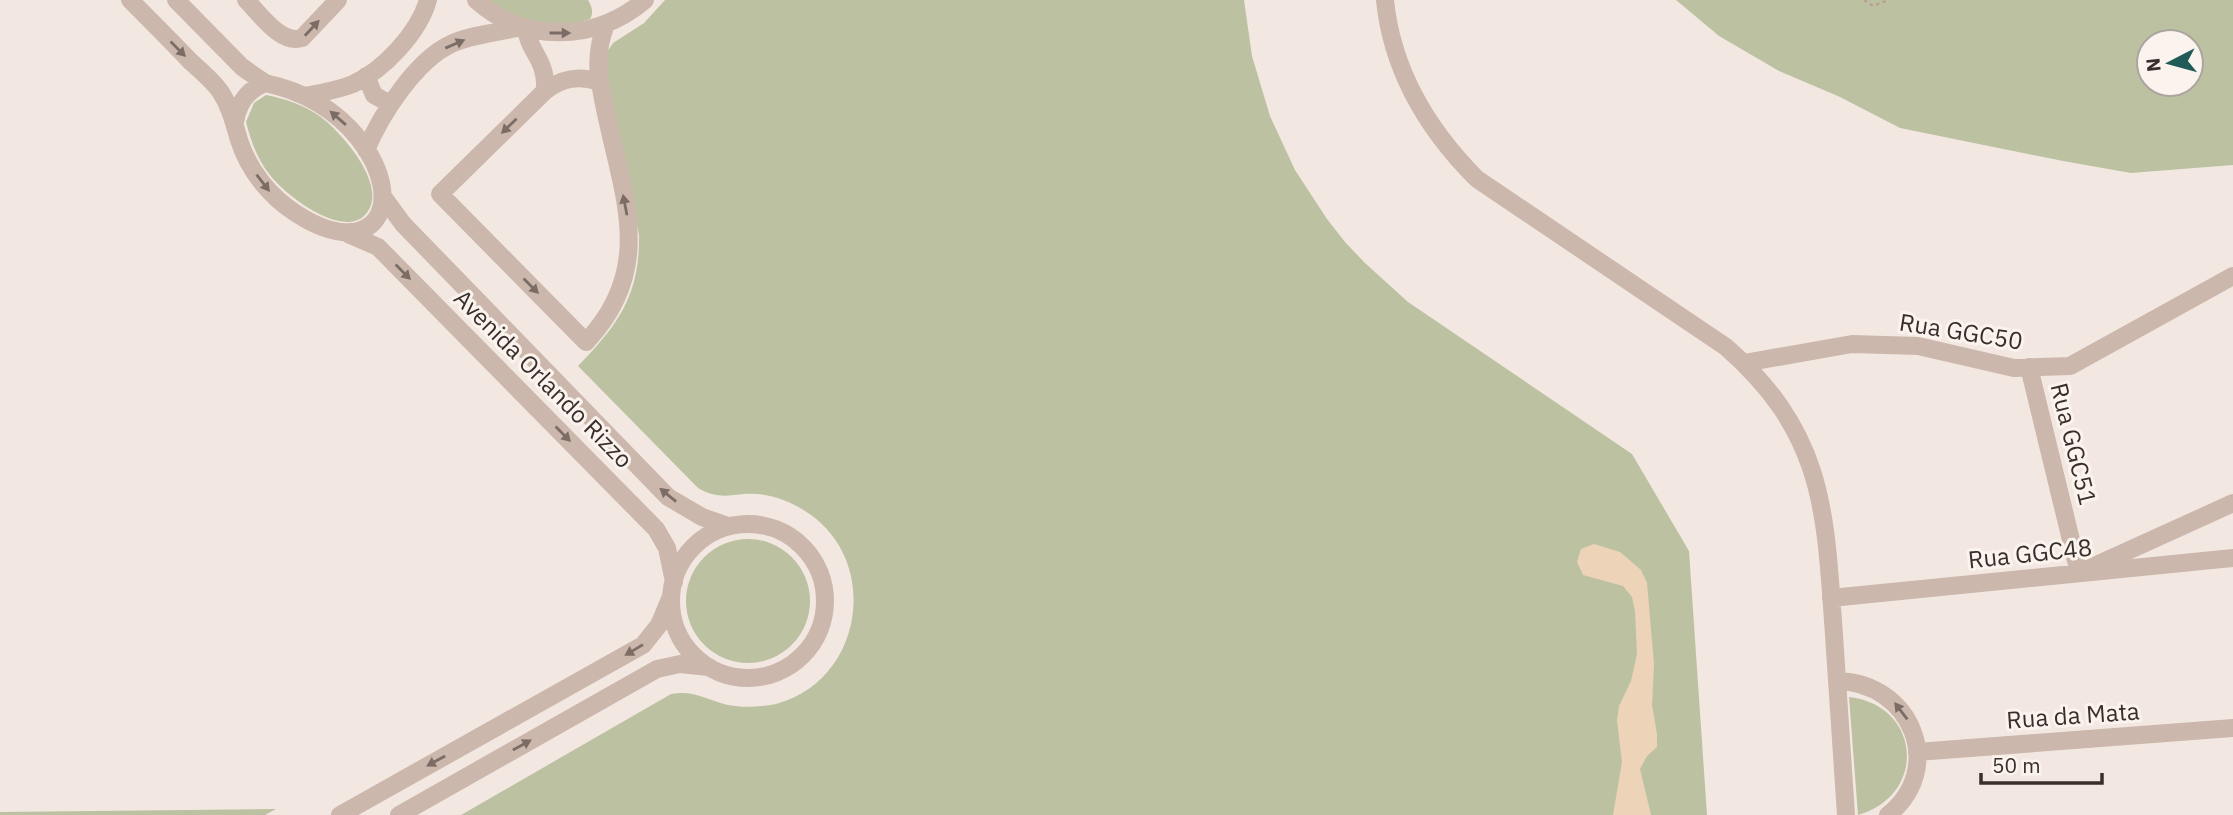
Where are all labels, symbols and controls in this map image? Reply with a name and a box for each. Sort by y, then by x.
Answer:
one-way arrow [304,19,320,37]
one-way arrow [549,27,571,39]
north arrow [2135,28,2205,98]
one-way arrow [444,38,465,49]
one-way arrow [169,40,186,56]
text: N [2140,57,2166,73]
one-way arrow [329,110,347,126]
one-way arrow [501,117,518,134]
one-way arrow [256,174,271,192]
one-way arrow [620,194,631,216]
one-way arrow [395,263,411,280]
one-way arrow [523,278,540,295]
street label: Avenida Orlando Rizzo [447,282,640,475]
street label: Rua GGC50 [1897,305,2025,357]
street label: Rua GGC51 [2043,379,2105,508]
one-way arrow [555,426,571,442]
one-way arrow [660,488,677,503]
street label: Rua GGC48 [1966,531,2094,575]
one-way arrow [624,643,643,656]
street label: Rua da Mata [2005,694,2141,736]
one-way arrow [1894,702,1908,720]
one-way arrow [512,739,532,751]
scale bar [1981,742,2102,786]
text: 50 m [1992,751,2041,779]
one-way arrow [426,755,445,767]

